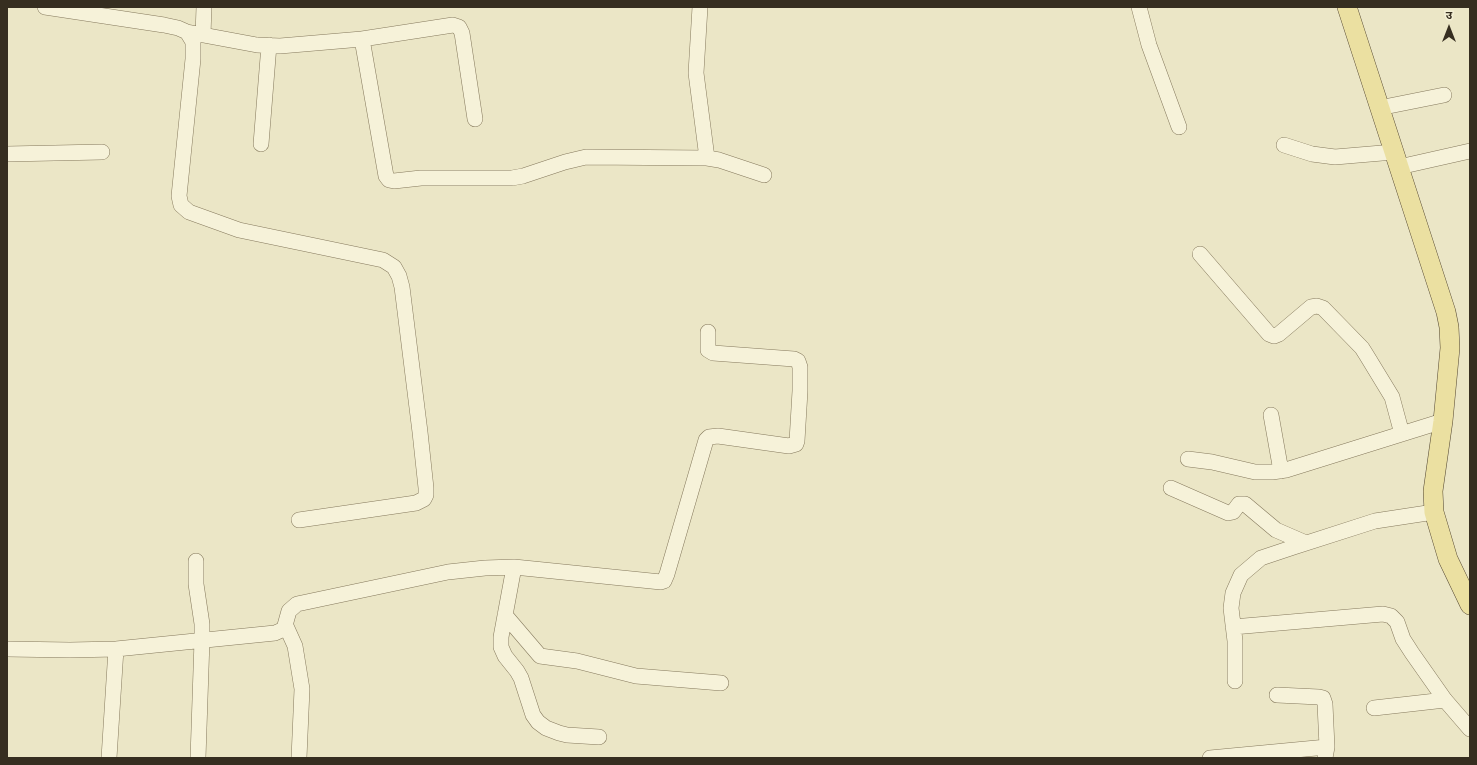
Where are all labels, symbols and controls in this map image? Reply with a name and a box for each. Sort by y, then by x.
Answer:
text: उ [1446,7,1452,24]
north arrow [1429,8,1469,48]

